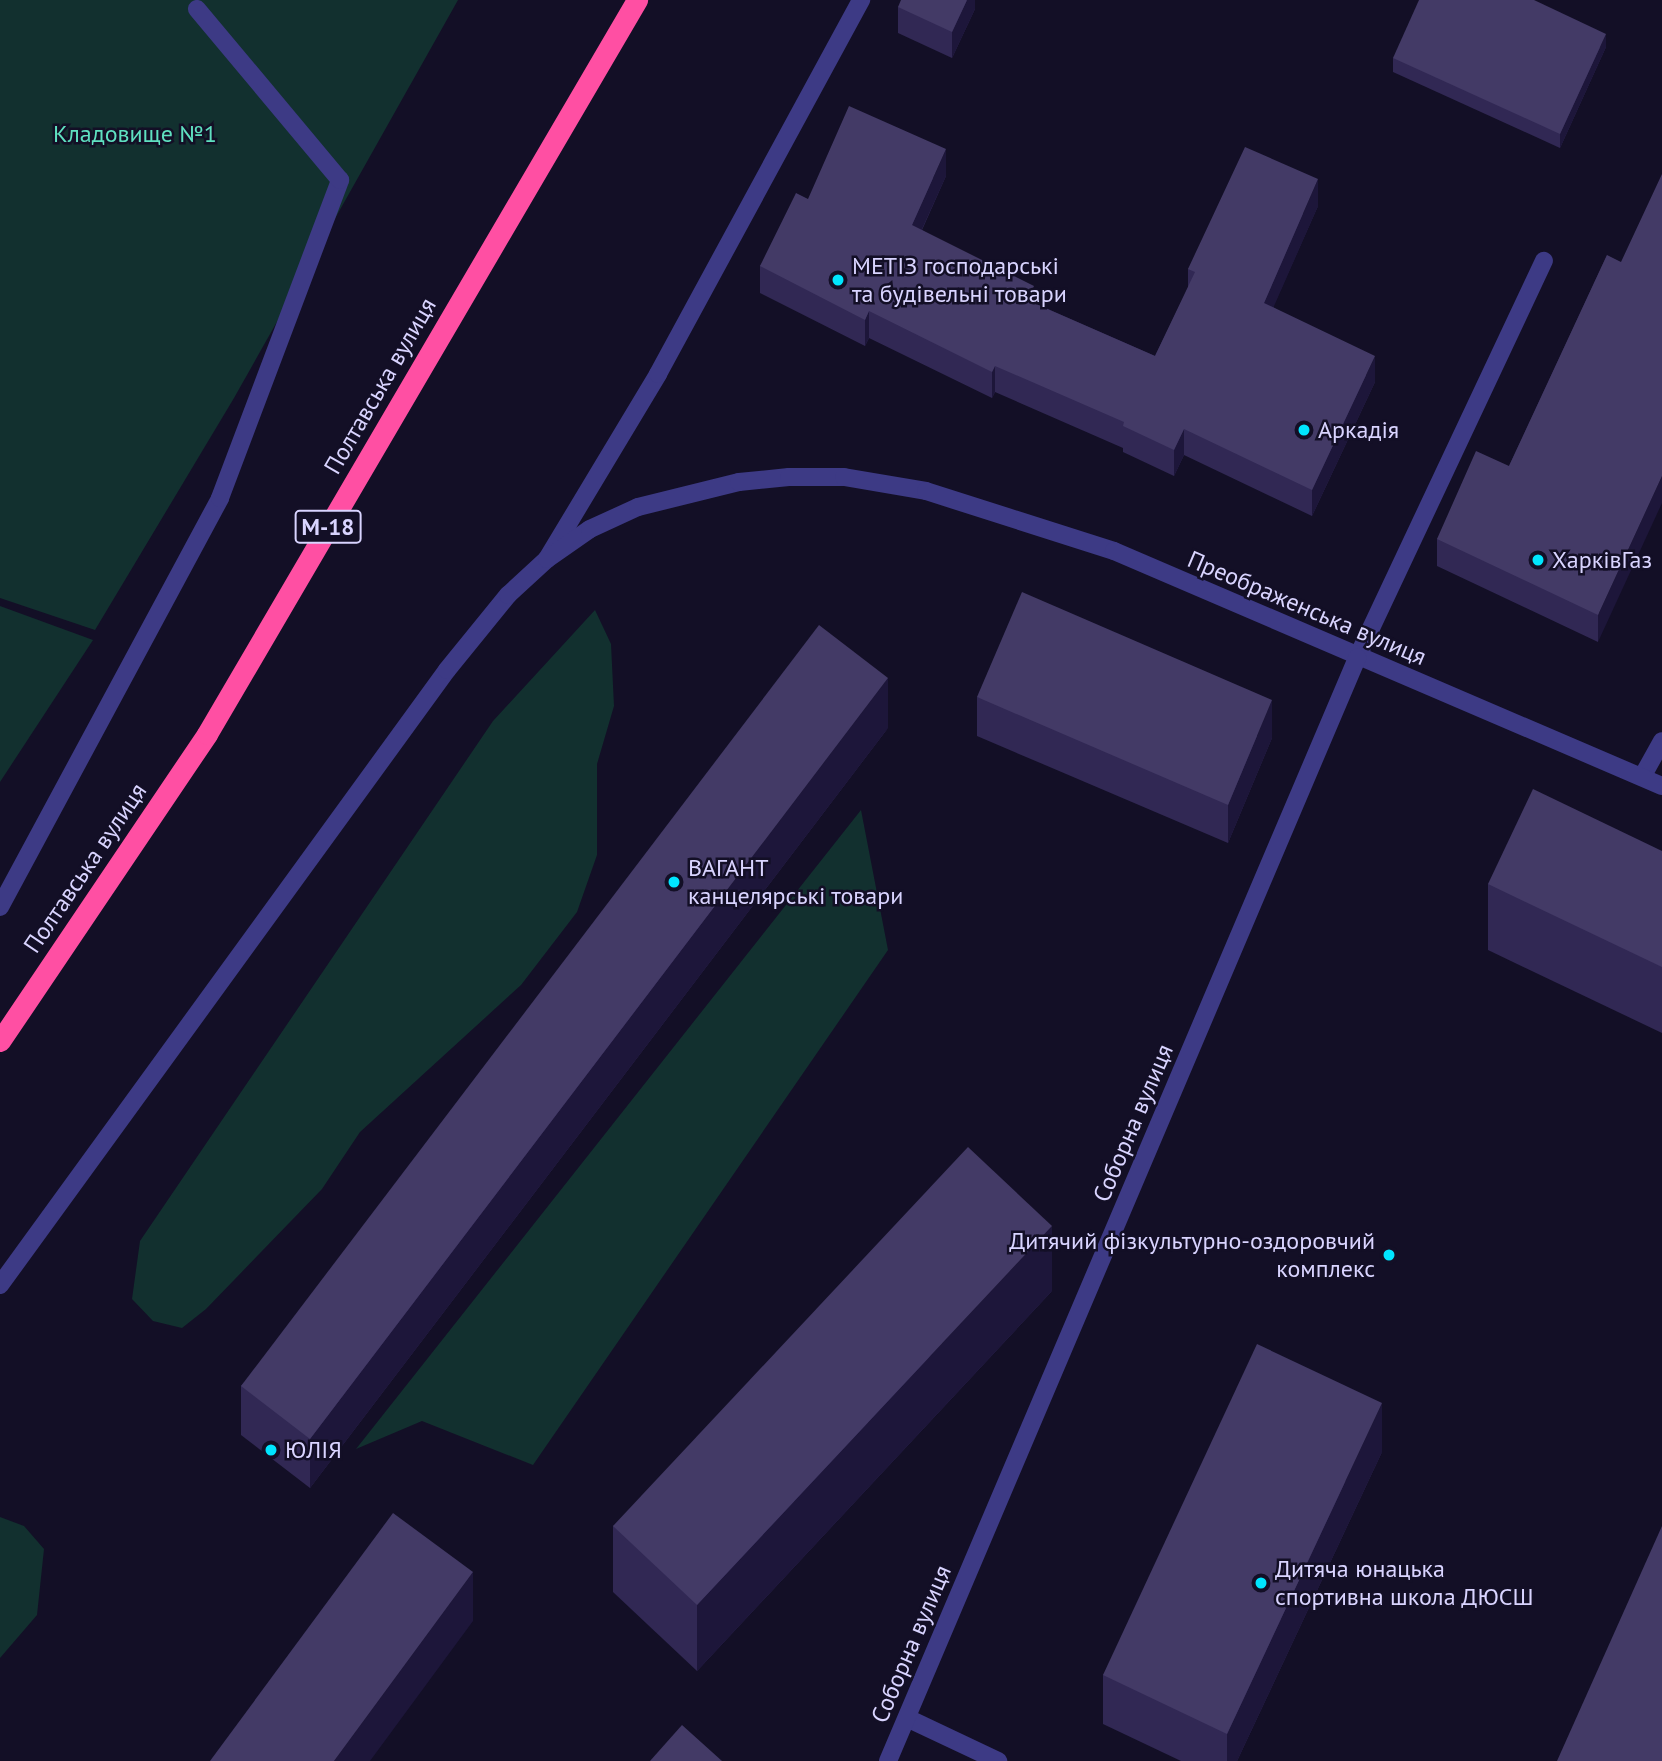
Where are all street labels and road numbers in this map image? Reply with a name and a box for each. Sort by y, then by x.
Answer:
street label: Полтавська вулиця [318,293,442,479]
road number: М-18 [293,508,363,547]
street label: Преображенська вулиця [1183,545,1431,671]
street label: Полтавська вулиця [18,778,152,958]
street label: Соборна вулиця [1087,1040,1179,1206]
street label: Соборна вулиця [865,1561,957,1727]

